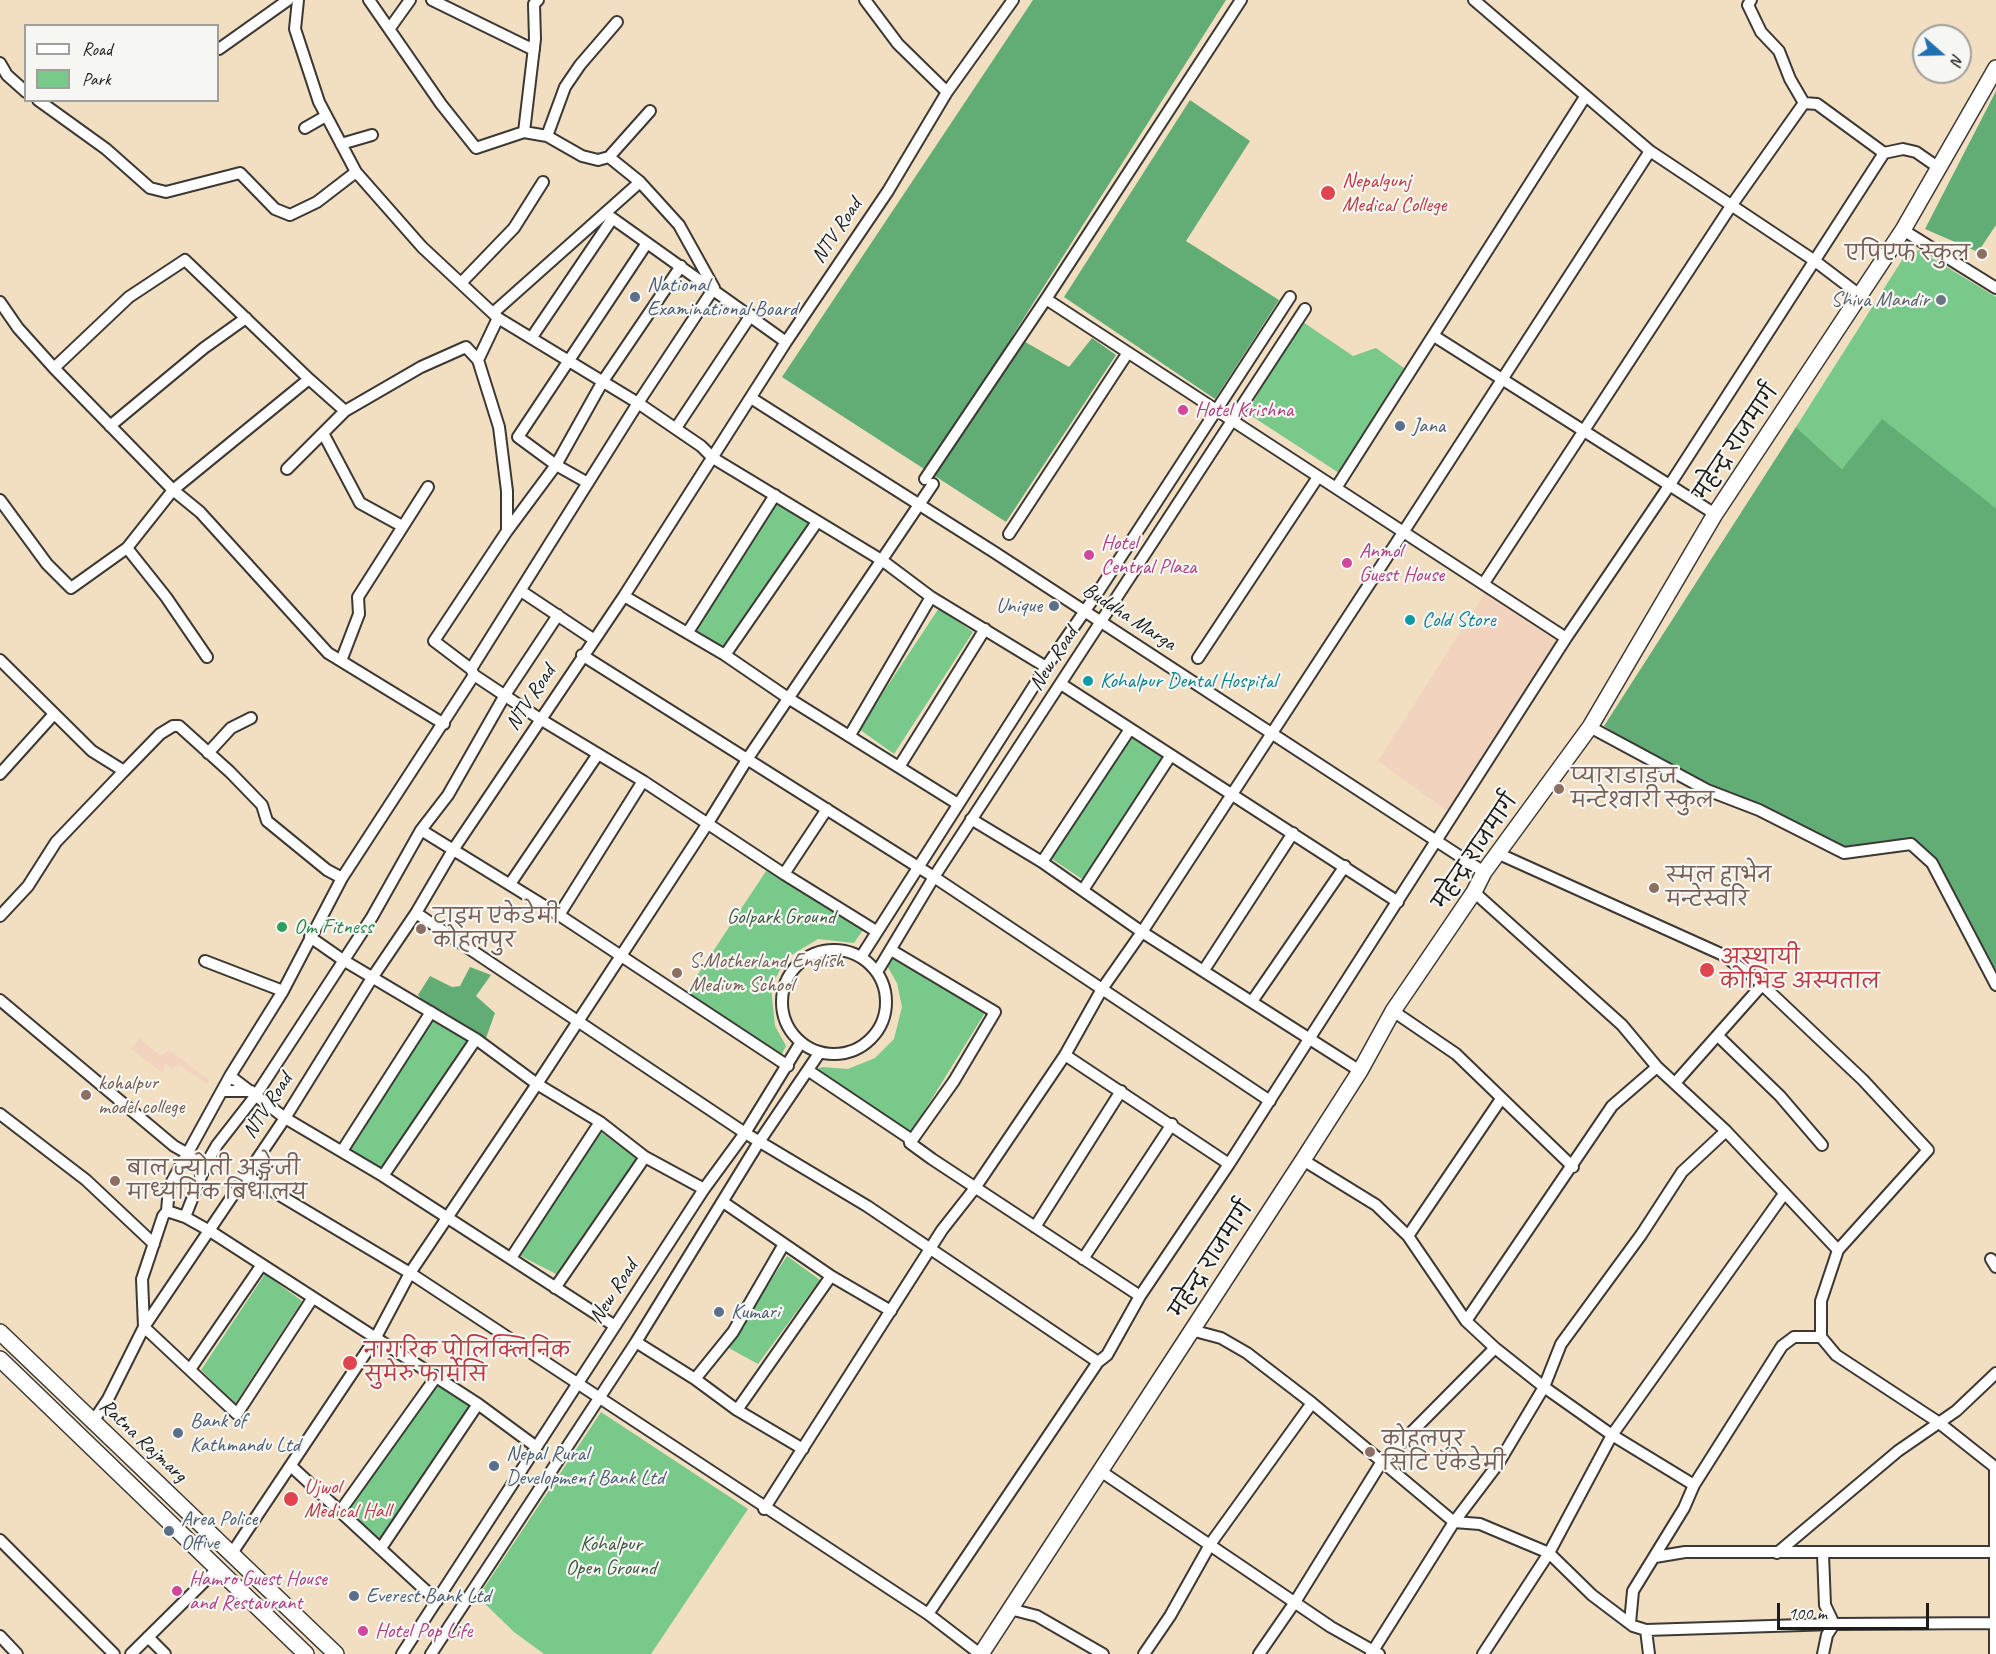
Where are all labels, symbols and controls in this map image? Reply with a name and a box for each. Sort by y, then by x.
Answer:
legend [24,24,219,102]
north arrow [1912,24,1972,84]
text: Road [82,38,112,60]
text: N [1946,51,1968,68]
text: Park [82,68,111,90]
place label: Nepalgunj Medical College [1342,168,1446,218]
marker: Nepalgunj Medical College [1319,184,1337,202]
street label: NTV Road [806,194,868,268]
place label: एपिएफ स्कुल [1845,241,1970,267]
marker: एपिएफ स्कुल [1975,247,1989,261]
place label: National Examinational Board [647,272,797,322]
place label: Shiva Mandir [1831,287,1929,313]
marker: National Examinational Board [628,290,642,304]
marker: Shiva Mandir [1934,293,1948,307]
street label: महेन्द्र राजमार्ग [1689,381,1785,505]
place label: Hotel Krishna [1195,397,1293,423]
marker: Hotel Krishna [1176,403,1190,417]
place label: Jana [1412,413,1445,439]
marker: Jana [1393,419,1407,433]
place label: Hotel Central Plaza [1101,530,1196,580]
place label: Anmol Guest House [1359,538,1444,588]
marker: Hotel Central Plaza [1082,548,1096,562]
marker: Anmol Guest House [1340,556,1354,570]
street label: Buddha Marga [1078,578,1180,656]
place label: Unique [996,593,1042,619]
marker: Unique [1047,599,1061,613]
place label: Cold Store [1422,607,1496,633]
marker: Cold Store [1403,613,1417,627]
street label: New Road [1024,622,1084,696]
street label: NTV Road [501,661,561,735]
place label: Kohalpur Dental Hospital [1100,668,1277,694]
marker: Kohalpur Dental Hospital [1081,674,1095,688]
place label: प्याराडाइज मन्टेश्वारी स्कुल [1571,764,1714,814]
marker: प्याराडाइज मन्टेश्वारी स्कुल [1552,782,1566,796]
street label: महेन्द्र राजमार्ग [1428,790,1524,914]
place label: स्मल हाभेन मन्टेस्वरि [1666,863,1771,913]
marker: स्मल हाभेन मन्टेस्वरि [1647,881,1661,895]
place label: टाइम एकेडेमी कोहलपुर [433,904,559,954]
park label: Golpark Ground [727,904,835,930]
place label: Om Fitness [294,914,373,940]
marker: Om Fitness [275,920,289,934]
marker: टाइम एकेडेमी कोहलपुर [414,922,428,936]
place label: अस्थायी कोभिड अस्पताल [1720,945,1880,995]
place label: S.Motherland English Medium School [689,948,844,998]
marker: अस्थायी कोभिड अस्पताल [1698,961,1716,979]
marker: S.Motherland English Medium School [670,966,684,980]
street label: NTV Road [238,1069,298,1143]
place label: kohalpur model college [98,1070,184,1120]
marker: kohalpur model college [79,1088,93,1102]
place label: बाल ज्योती अङ्ग्रेजी माध्यमिक बिधालय [127,1156,307,1206]
marker: बाल ज्योती अङ्ग्रेजी माध्यमिक बिधालय [108,1174,122,1188]
street label: महेन्द्र राजमार्ग [1165,1197,1259,1323]
street label: New Road [584,1255,644,1329]
place label: Kumari [731,1299,780,1325]
marker: Kumari [712,1305,726,1319]
place label: नागरिक पोलिक्लिनिक सुमेरु फार्मेसि [364,1338,570,1388]
marker: नागरिक पोलिक्लिनिक सुमेरु फार्मेसि [341,1354,359,1372]
street label: Ratna Rajmarg [94,1394,192,1488]
place label: Bank of Kathmandu Ltd [190,1408,300,1458]
marker: Bank of Kathmandu Ltd [171,1426,185,1440]
place label: कोहलपुर सिटि एकेडेमी [1382,1427,1506,1477]
place label: Nepal Rural Development Bank Ltd [506,1441,664,1491]
marker: कोहलपुर सिटि एकेडेमी [1363,1445,1377,1459]
marker: Nepal Rural Development Bank Ltd [487,1459,501,1473]
place label: Ujwol Medical Hall [304,1474,391,1524]
marker: Ujwol Medical Hall [282,1490,300,1508]
place label: Area Police Offive [181,1506,257,1556]
marker: Area Police Offive [162,1524,176,1538]
park label: Kohalpur Open Ground [566,1531,656,1581]
place label: Hamro Guest House and Restaurant [189,1566,327,1616]
place label: Everest Bank Ltd [366,1583,490,1609]
marker: Hamro Guest House and Restaurant [170,1584,184,1598]
marker: Everest Bank Ltd [347,1589,361,1603]
scale bar [1780,1591,1932,1629]
text: 100 m [1788,1602,1827,1624]
place label: Hotel Pop Life [375,1618,472,1644]
marker: Hotel Pop Life [356,1624,370,1638]

